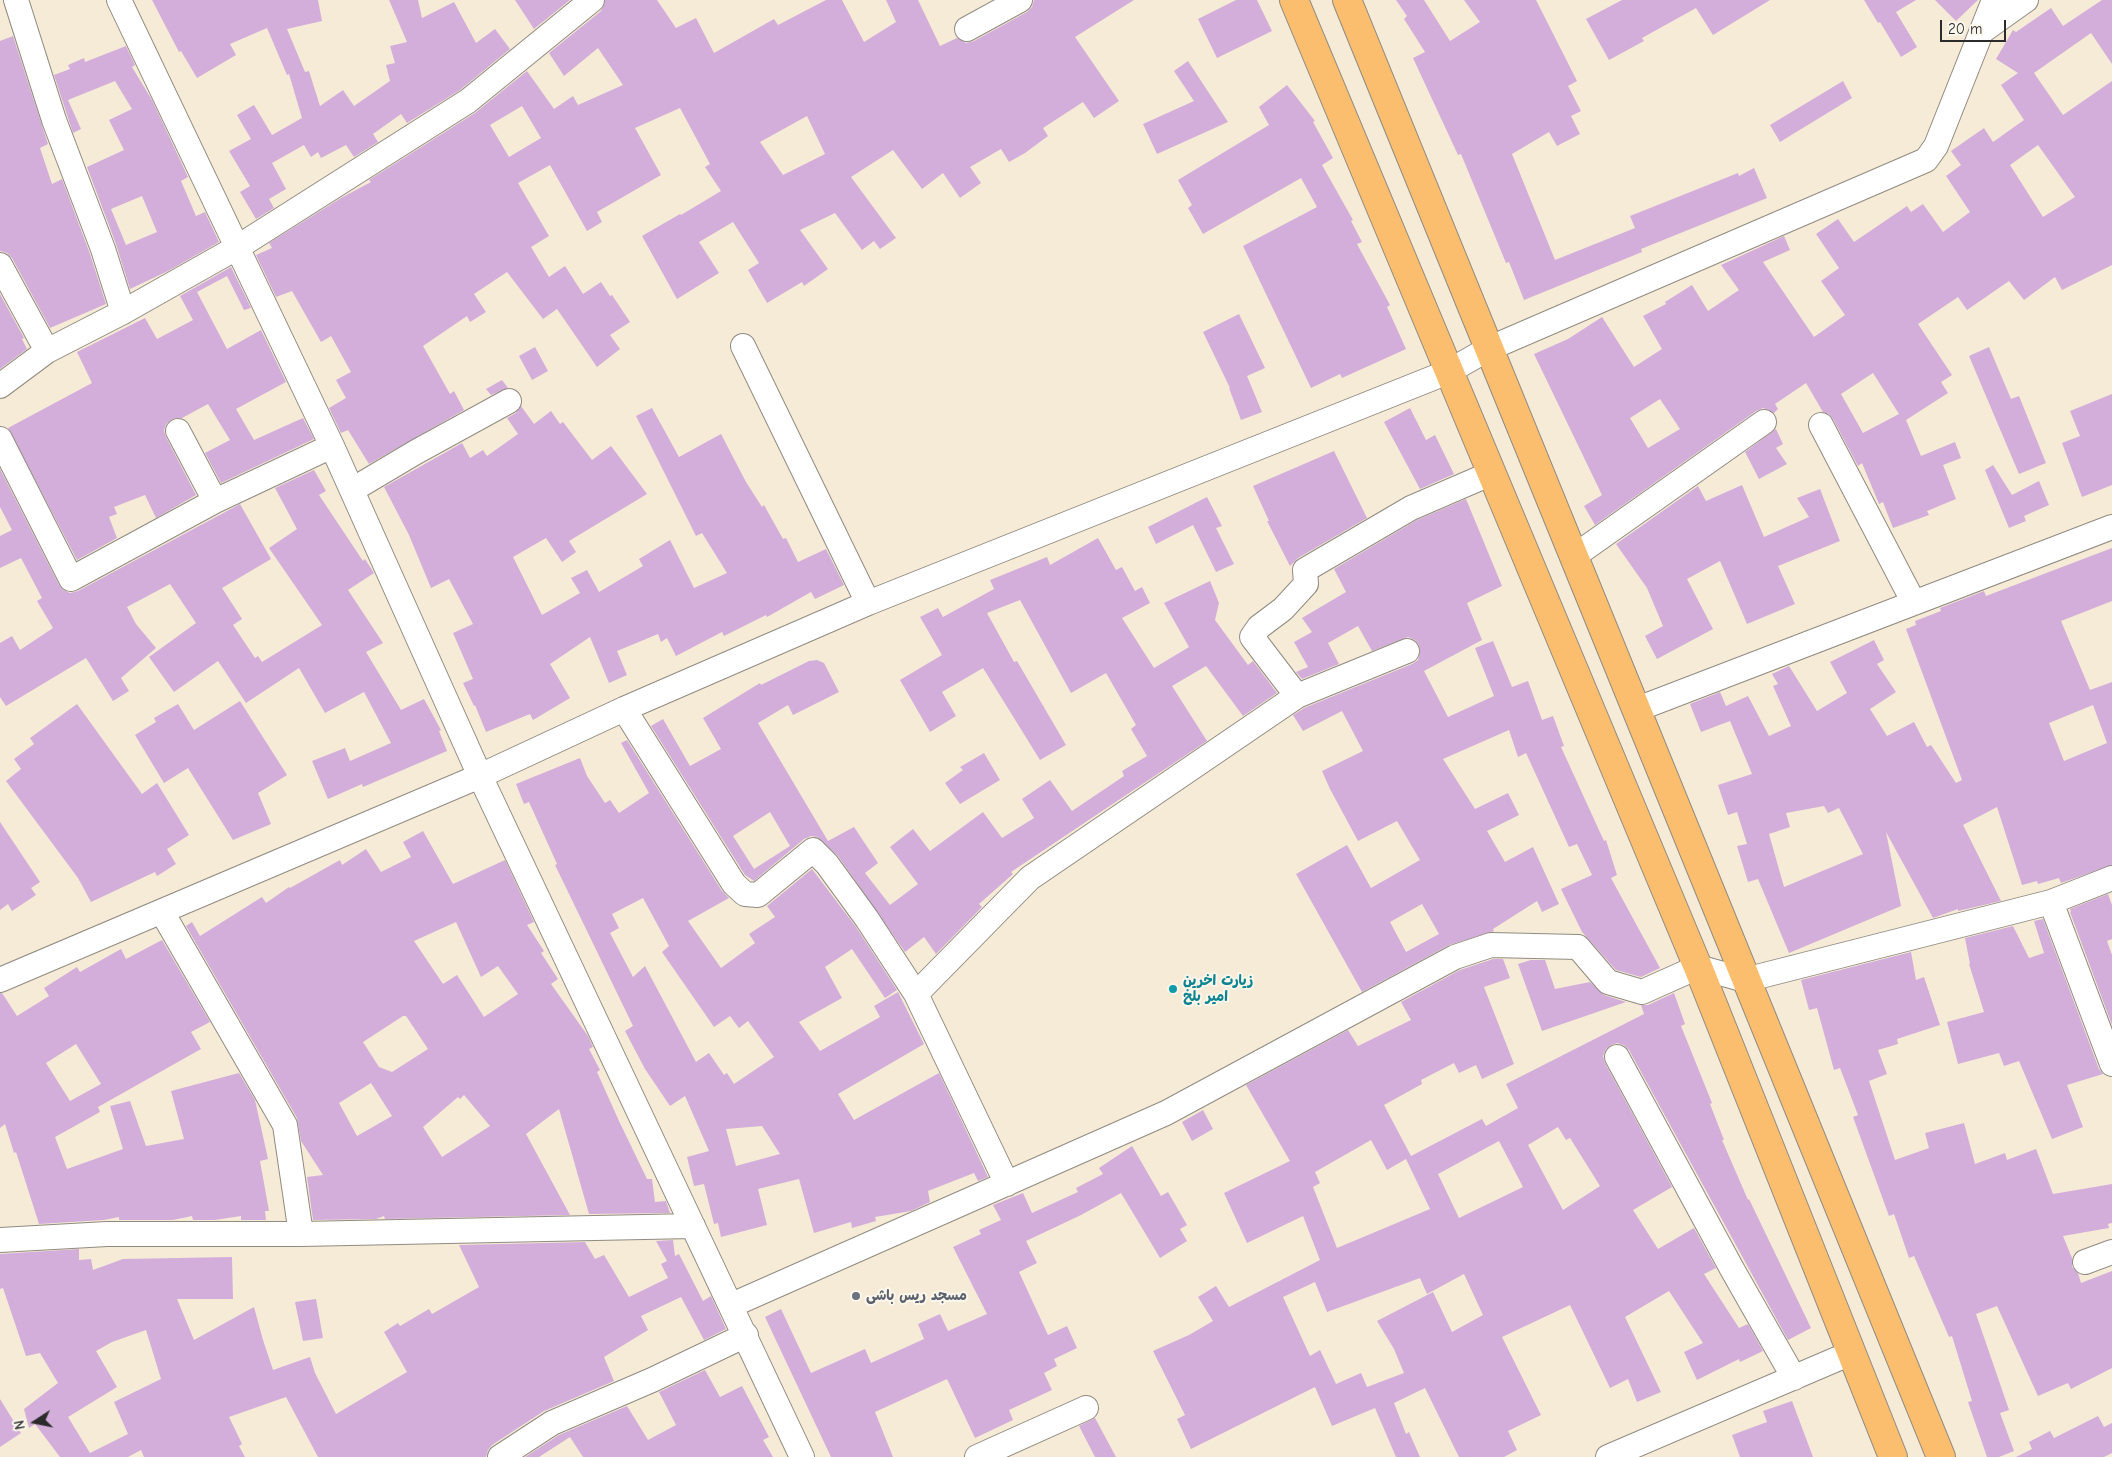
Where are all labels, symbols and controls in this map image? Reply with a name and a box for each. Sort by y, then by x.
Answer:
scale bar [1942,10,2008,42]
text: 20 m [1948,20,1982,38]
place label: زیارت اخرین امیر بلخ [1183,973,1253,1006]
marker: زیارت اخرین امیر بلخ [1167,983,1179,995]
place label: مسجد ریس باشی [866,1288,967,1304]
marker: مسجد ریس باشی [850,1290,862,1302]
north arrow [10,1397,60,1447]
text: N [11,1419,29,1431]

